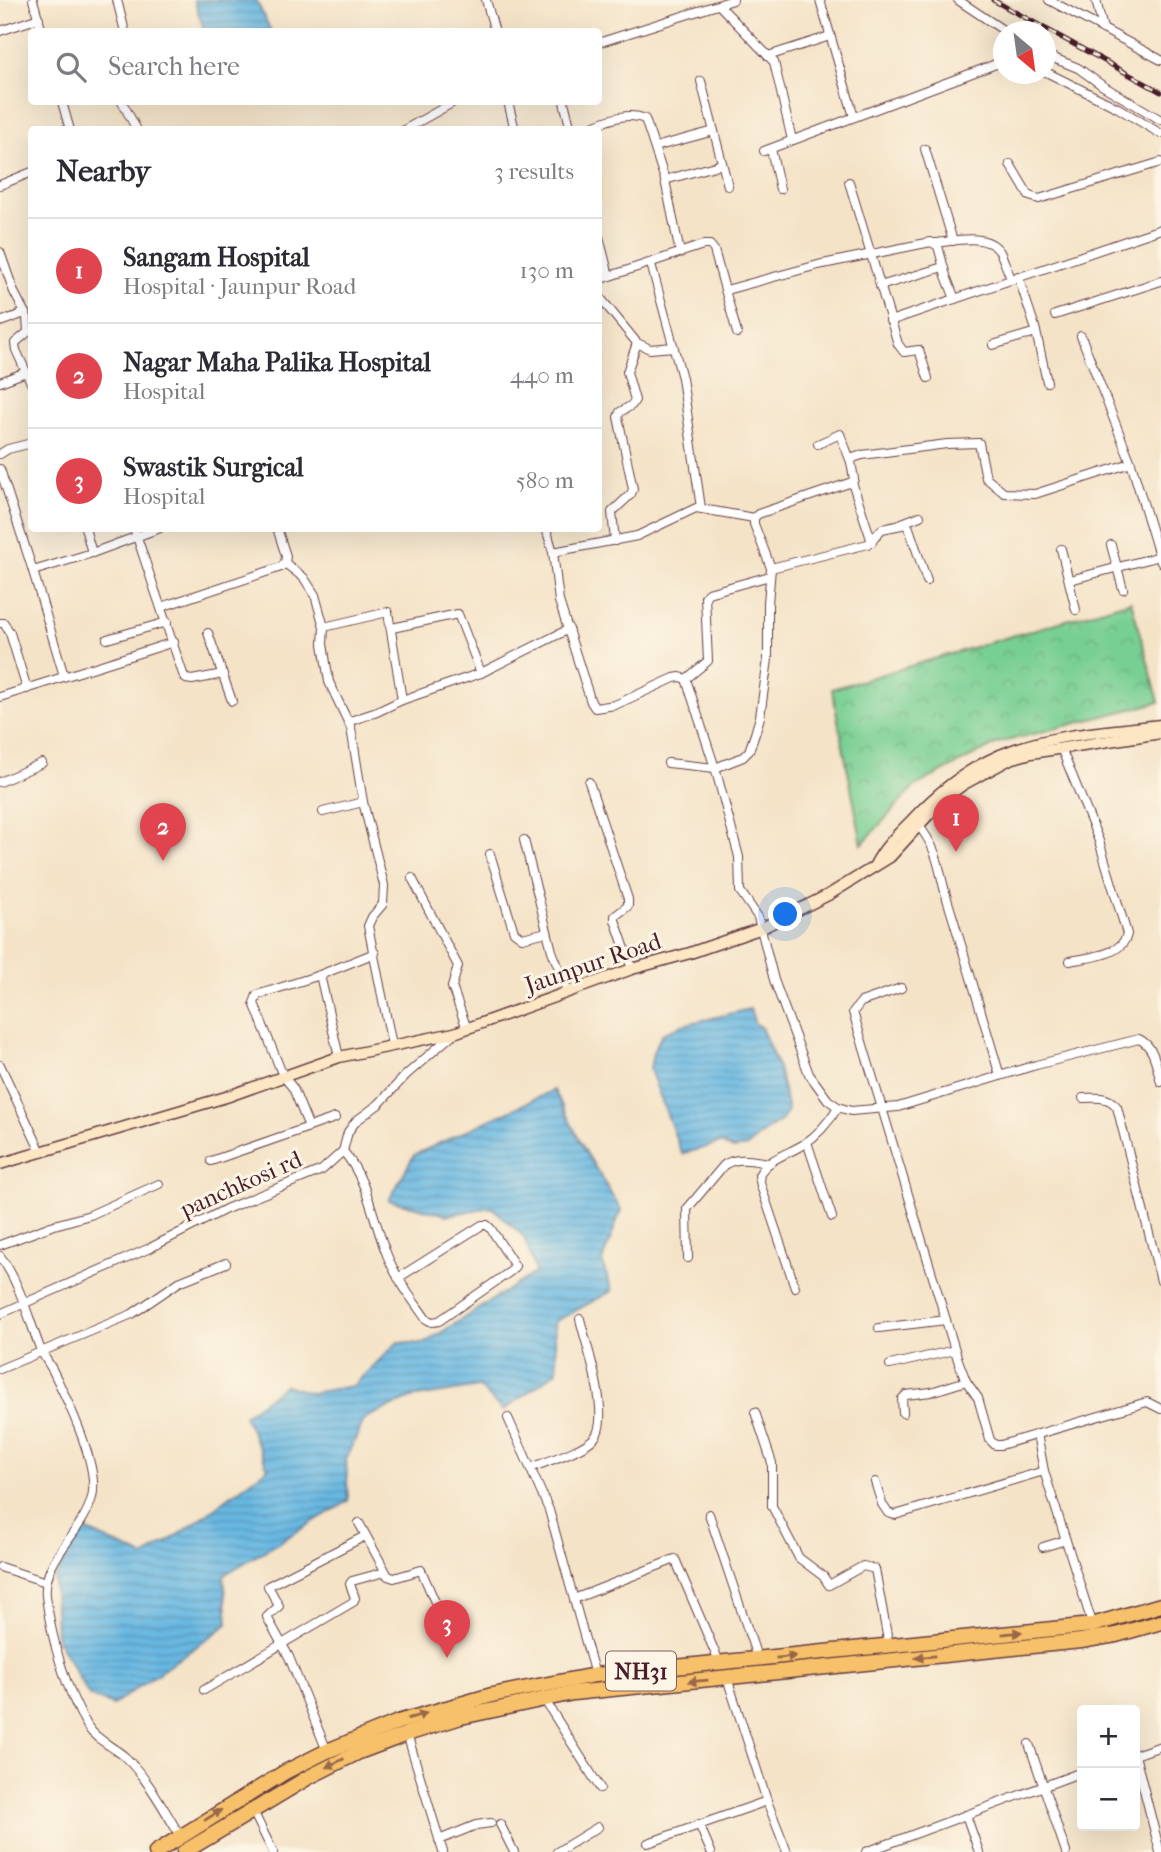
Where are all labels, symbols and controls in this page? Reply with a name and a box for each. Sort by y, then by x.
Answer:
north arrow [993,21,1056,84]
search box [28,28,602,105]
icon: search [52,48,90,86]
text: Search here [108,51,240,82]
text: Nearby [56,154,151,189]
text: 3 results [494,158,574,185]
text: Sangam Hospital [123,242,310,273]
text: 1 [75,257,83,284]
text: 130 m [520,257,574,284]
text: Hospital · Jaunpur Road [123,273,356,300]
text: Nagar Maha Palika Hospital [123,347,431,378]
text: 2 [73,362,85,389]
text: 440 m [510,362,574,389]
text: Hospital [123,378,205,405]
text: Swastik Surgical [123,452,304,483]
text: 3 [74,467,84,494]
text: 580 m [516,467,574,494]
text: Hospital [123,483,205,510]
pin: 1 [933,794,979,852]
pin: 2 [140,803,186,861]
your location [768,897,802,931]
street label: Jaunpur Road [519,926,666,1000]
street label: panchkosi rd [175,1144,307,1224]
pin: 3 [424,1600,470,1658]
one-way arrow [1001,1627,1023,1638]
one-way arrow [775,1651,797,1662]
road number: NH31 [606,1652,676,1690]
one-way arrow [913,1652,935,1663]
one-way arrow [687,1676,709,1687]
map controls [1077,1705,1140,1831]
button: + [1077,1705,1140,1768]
one-way arrow [407,1711,428,1721]
one-way arrow [325,1758,345,1769]
button: − [1077,1768,1140,1831]
one-way arrow [204,1809,223,1822]

